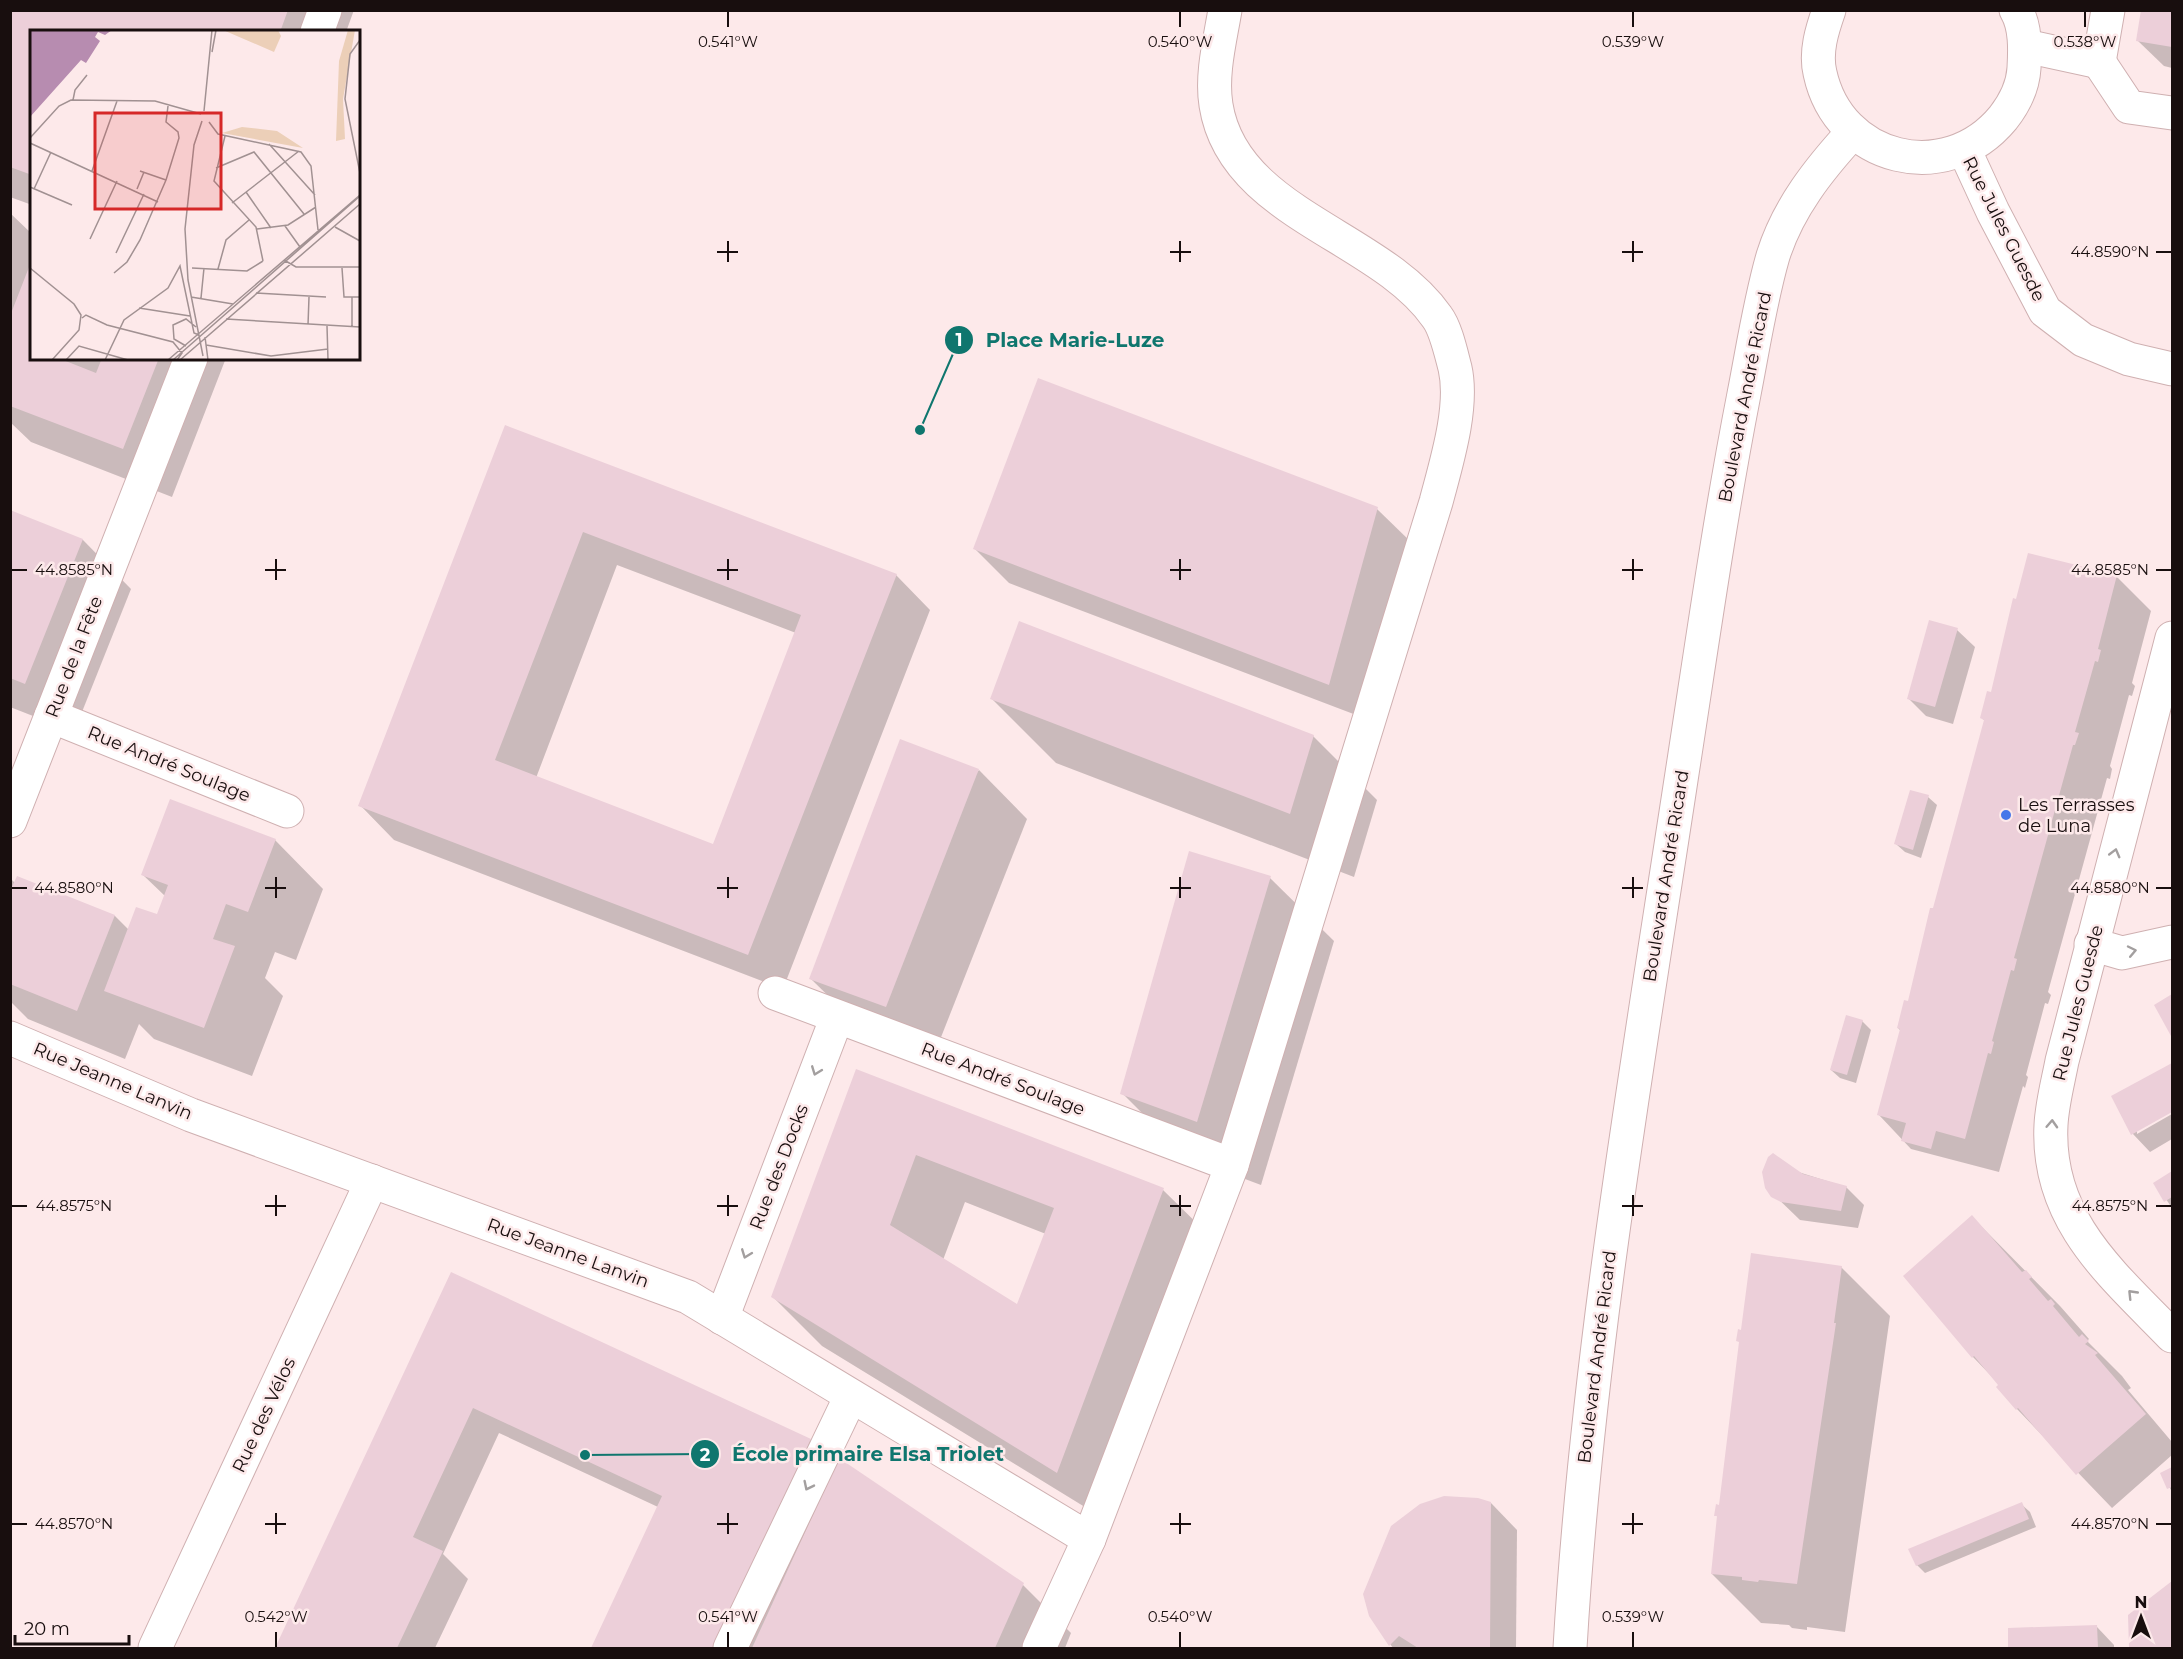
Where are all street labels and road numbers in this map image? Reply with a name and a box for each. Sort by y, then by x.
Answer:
street label: Rue Jules Guesde [1958,153,2050,305]
street label: Boulevard André Ricard [1714,290,1776,504]
street label: Rue de la Fête [41,593,107,721]
street label: Rue André Soulage [84,721,254,807]
street label: Boulevard André Ricard [1638,769,1694,983]
street label: Rue Jules Guesde [2048,923,2108,1083]
street label: Rue Jeanne Lanvin [30,1037,196,1125]
street label: Rue André Soulage [918,1038,1088,1120]
street label: Rue des Docks [745,1101,813,1233]
street label: Rue Jeanne Lanvin [484,1213,652,1293]
street label: Boulevard André Ricard [1573,1249,1621,1465]
street label: Rue des Vélos [228,1354,300,1476]

